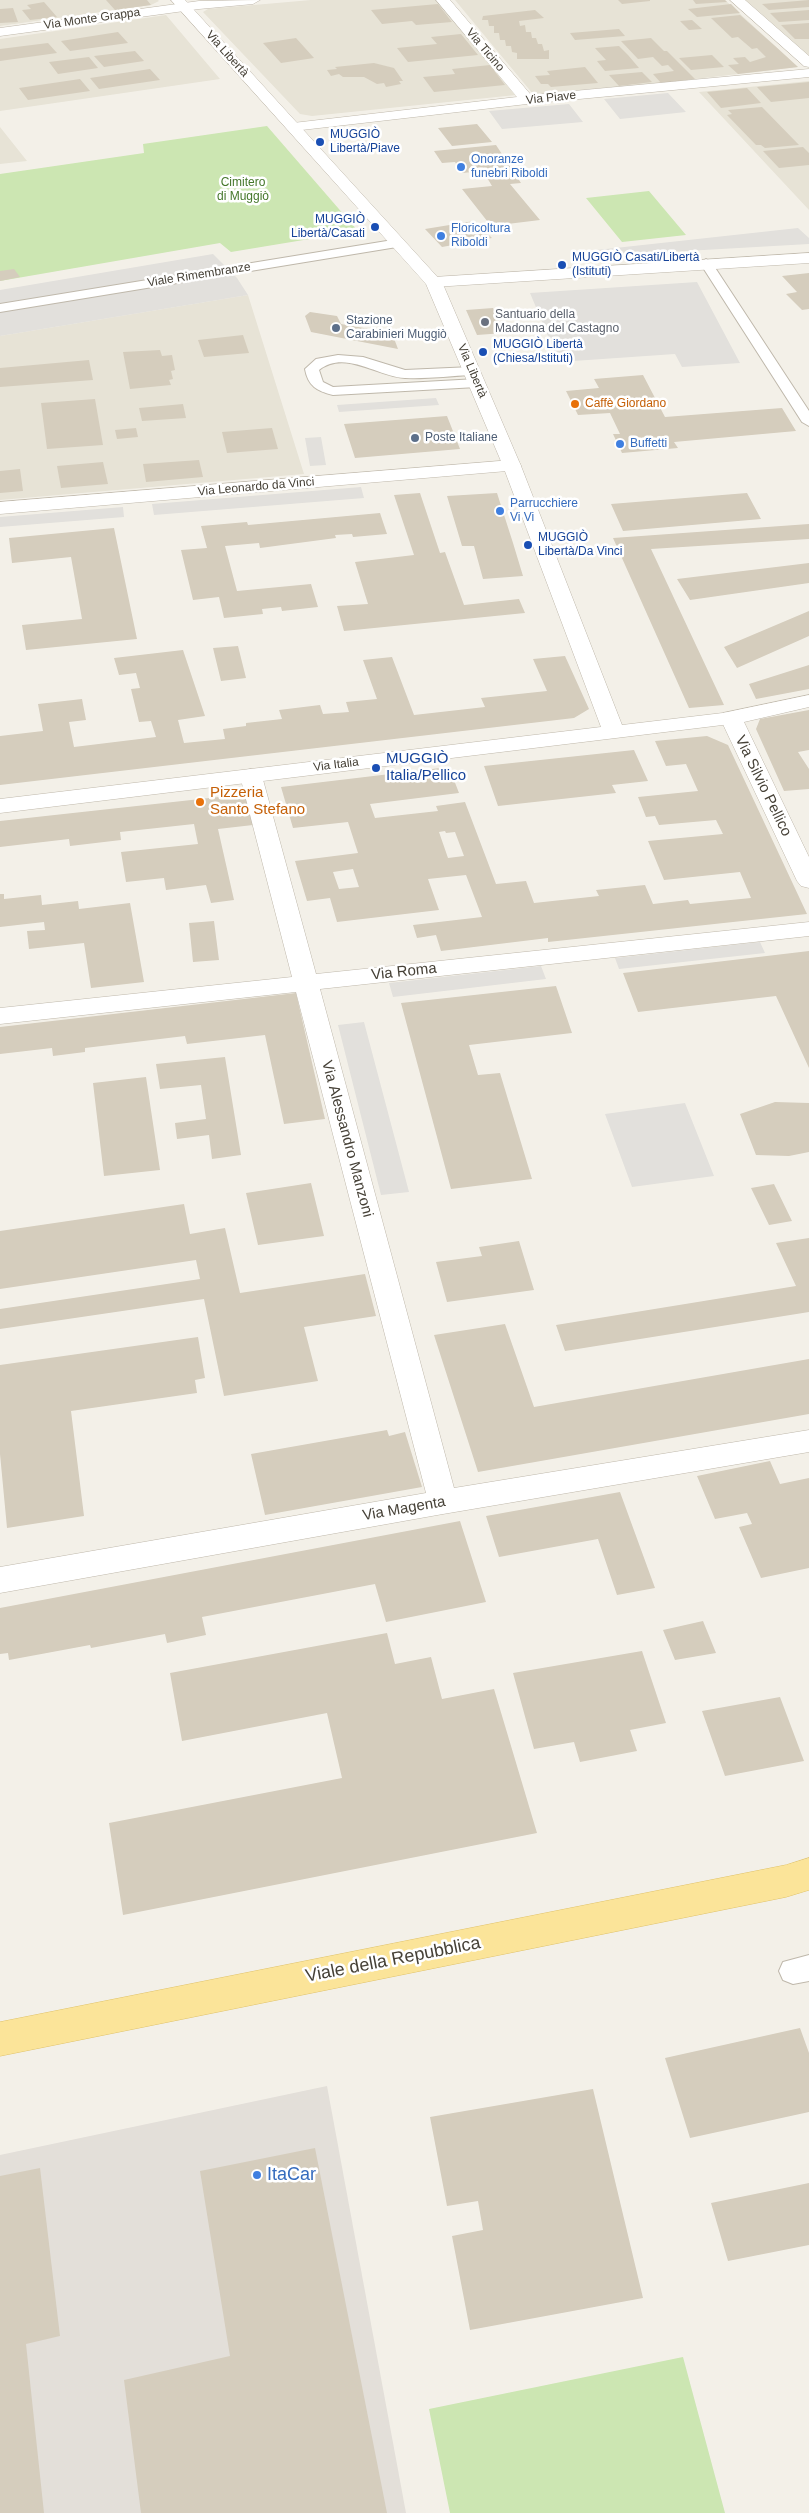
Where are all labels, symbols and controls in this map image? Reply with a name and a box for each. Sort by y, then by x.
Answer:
street label: Via Monte Grappa [43,5,141,33]
street label: Via Ticino [463,25,507,75]
street label: Via Libertà [203,28,251,80]
street label: Via Piave [525,88,577,108]
place label: MUGGIÒ Libertà/Piave [330,128,400,156]
marker: MUGGIÒ Libertà/Piave [314,136,326,148]
place label: Onoranze funebri Riboldi [471,153,548,181]
marker: Onoranze funebri Riboldi [455,161,467,173]
park label: Cimitero di Muggiò [217,176,269,204]
place label: MUGGIÒ Libertà/Casati [291,213,365,241]
marker: MUGGIÒ Libertà/Casati [369,221,381,233]
place label: Floricoltura Riboldi [451,222,510,250]
marker: Floricoltura Riboldi [435,230,447,242]
place label: MUGGIÒ Casati/Libertà (Istituti) [572,251,699,279]
marker: MUGGIÒ Casati/Libertà (Istituti) [556,259,568,271]
street label: Viale Rimembranze [146,260,252,290]
place label: Santuario della Madonna del Castagno [495,308,619,336]
place label: Stazione Carabinieri Muggiò [346,314,447,342]
marker: Santuario della Madonna del Castagno [479,316,491,328]
marker: Stazione Carabinieri Muggiò [330,322,342,334]
place label: MUGGIÒ Libertà (Chiesa/Istituti) [493,338,583,366]
street label: Via Libertà [454,342,490,400]
marker: MUGGIÒ Libertà (Chiesa/Istituti) [477,346,489,358]
place label: Caffè Giordano [585,397,666,411]
marker: Caffè Giordano [569,398,581,410]
place label: Poste Italiane [425,431,498,445]
marker: Poste Italiane [409,432,421,444]
place label: Buffetti [630,437,667,451]
marker: Buffetti [614,438,626,450]
street label: Via Leonardo da Vinci [197,475,315,499]
place label: Parrucchiere Vi Vi [510,497,578,525]
marker: Parrucchiere Vi Vi [494,505,506,517]
place label: MUGGIÒ Libertà/Da Vinci [538,531,622,559]
marker: MUGGIÒ Libertà/Da Vinci [522,539,534,551]
street label: Via Silvio Pellico [731,733,795,839]
place label: MUGGIÒ Italia/Pellico [386,750,466,785]
street label: Via Italia [312,755,360,775]
marker: MUGGIÒ Italia/Pellico [370,762,382,774]
place label: Pizzeria Santo Stefano [210,784,305,819]
marker: Pizzeria Santo Stefano [194,796,206,808]
street label: Via Roma [370,960,438,984]
street label: Via Alessandro Manzoni [317,1059,377,1219]
street label: Via Magenta [361,1493,447,1525]
street label: Viale della Repubblica [304,1932,482,1988]
place label: ItaCar [267,2164,316,2186]
marker: ItaCar [251,2169,263,2181]

